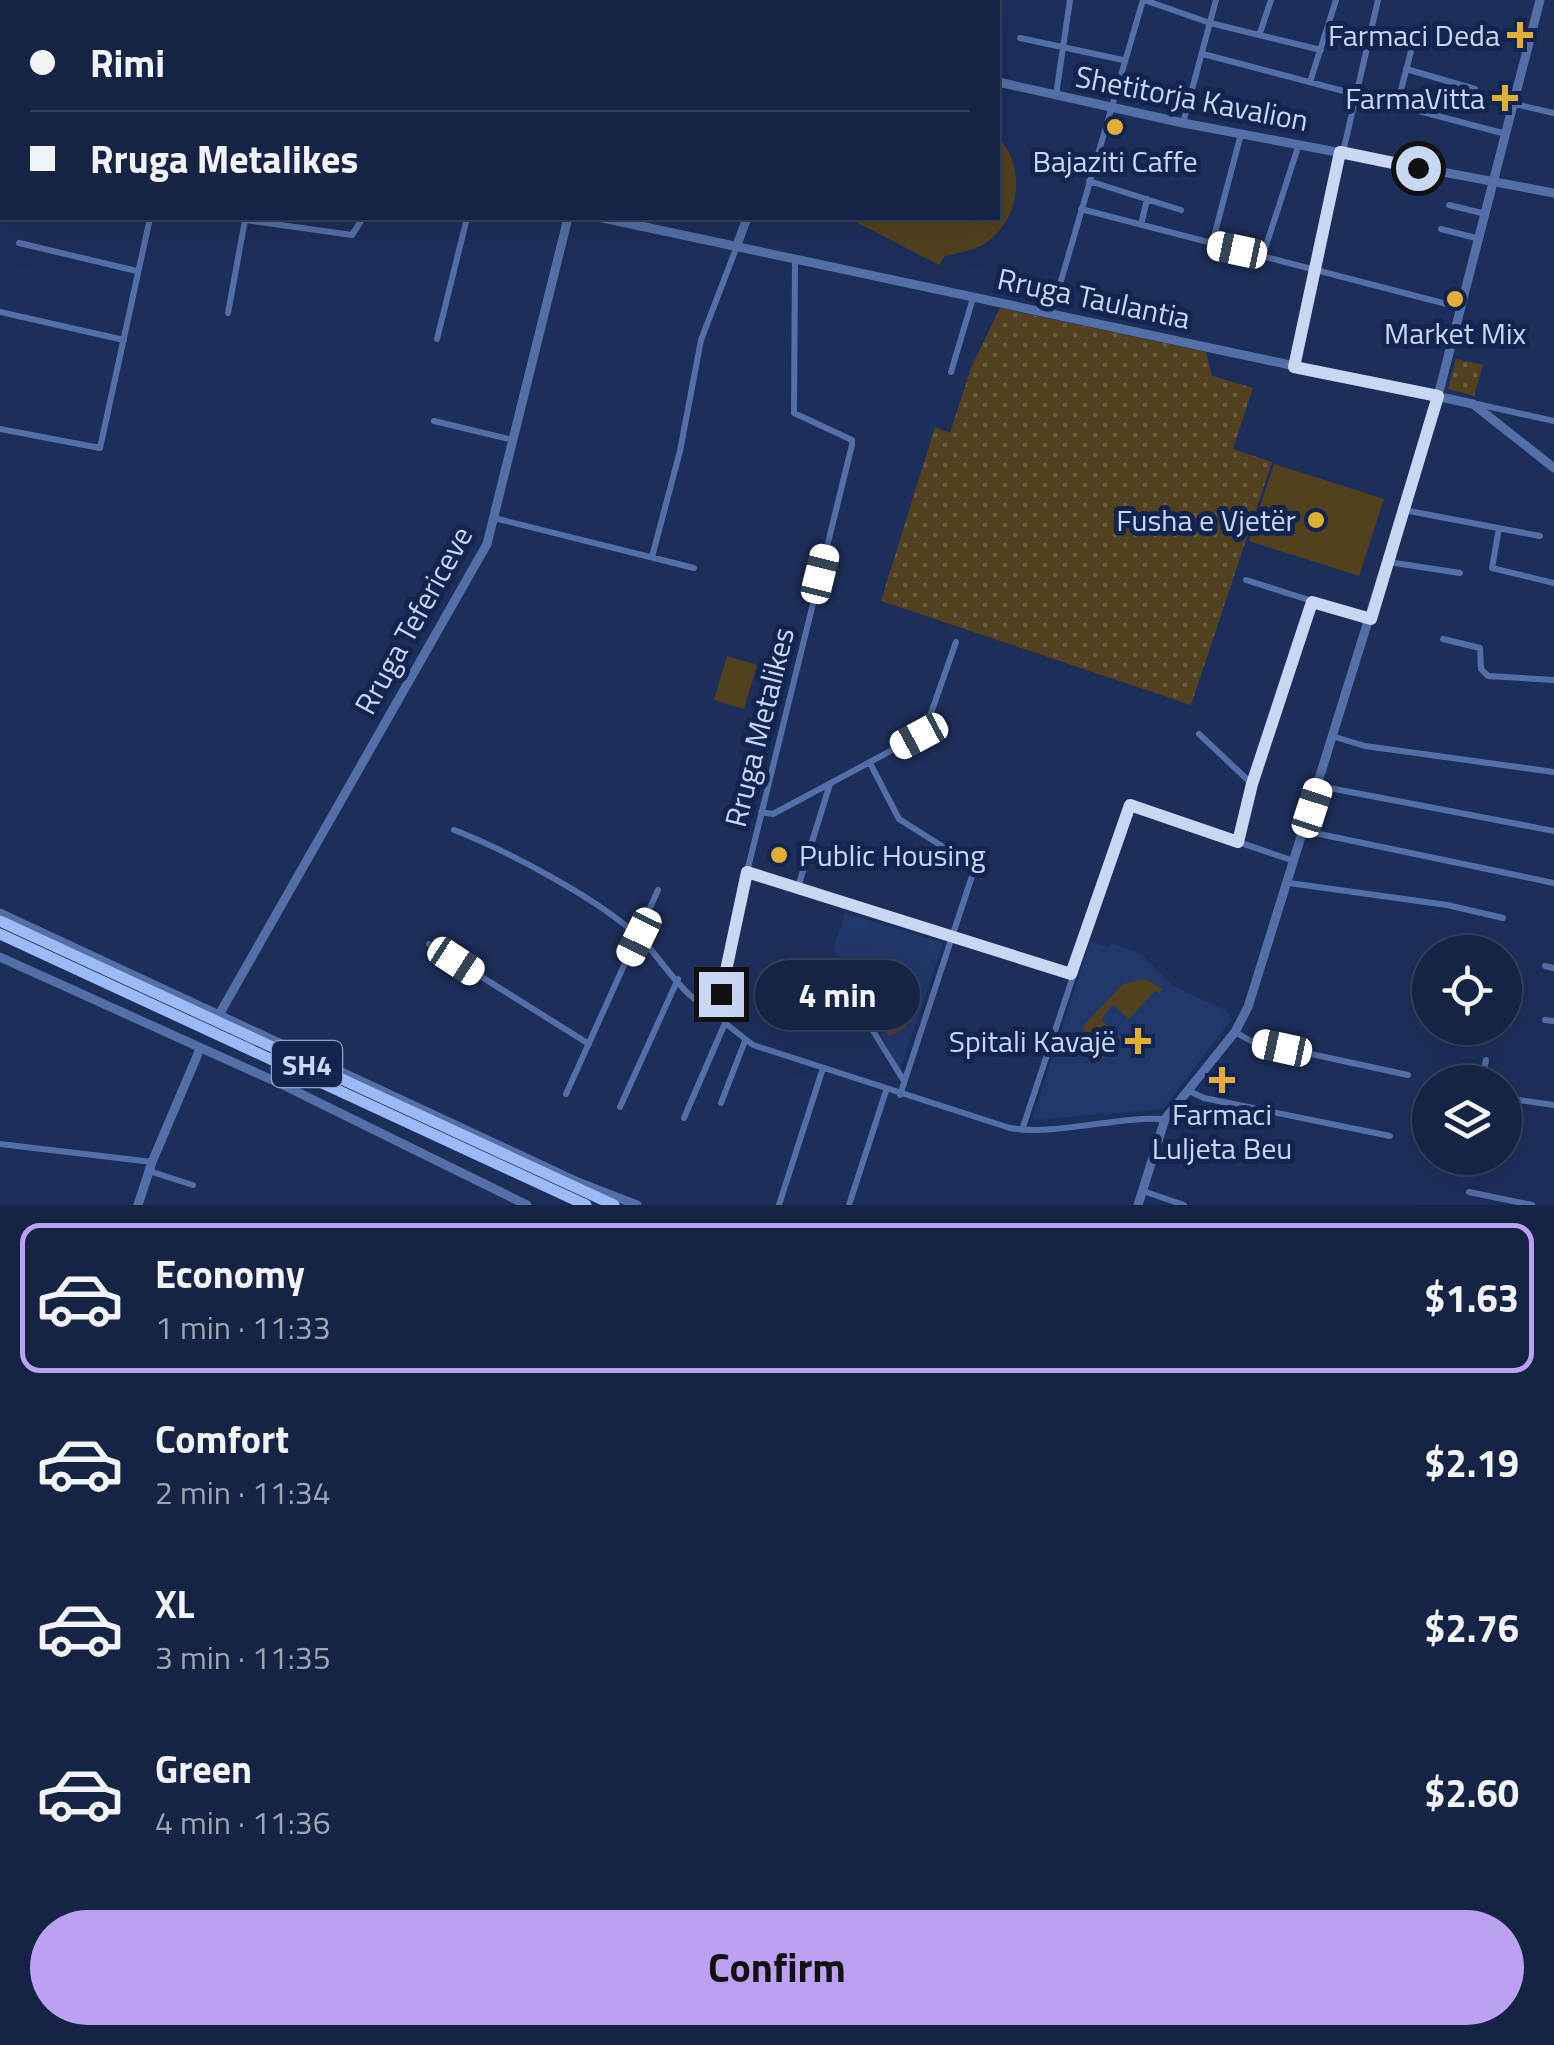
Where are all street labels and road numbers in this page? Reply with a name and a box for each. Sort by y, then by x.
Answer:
street label: Shetitorja Kavalion [1072,53,1312,143]
street label: Rruga Taulantia [993,255,1195,341]
street label: Rruga Tefericeve [342,517,484,723]
street label: Rruga Metalikes [712,622,806,832]
road number: SH4 [272,1041,342,1087]

